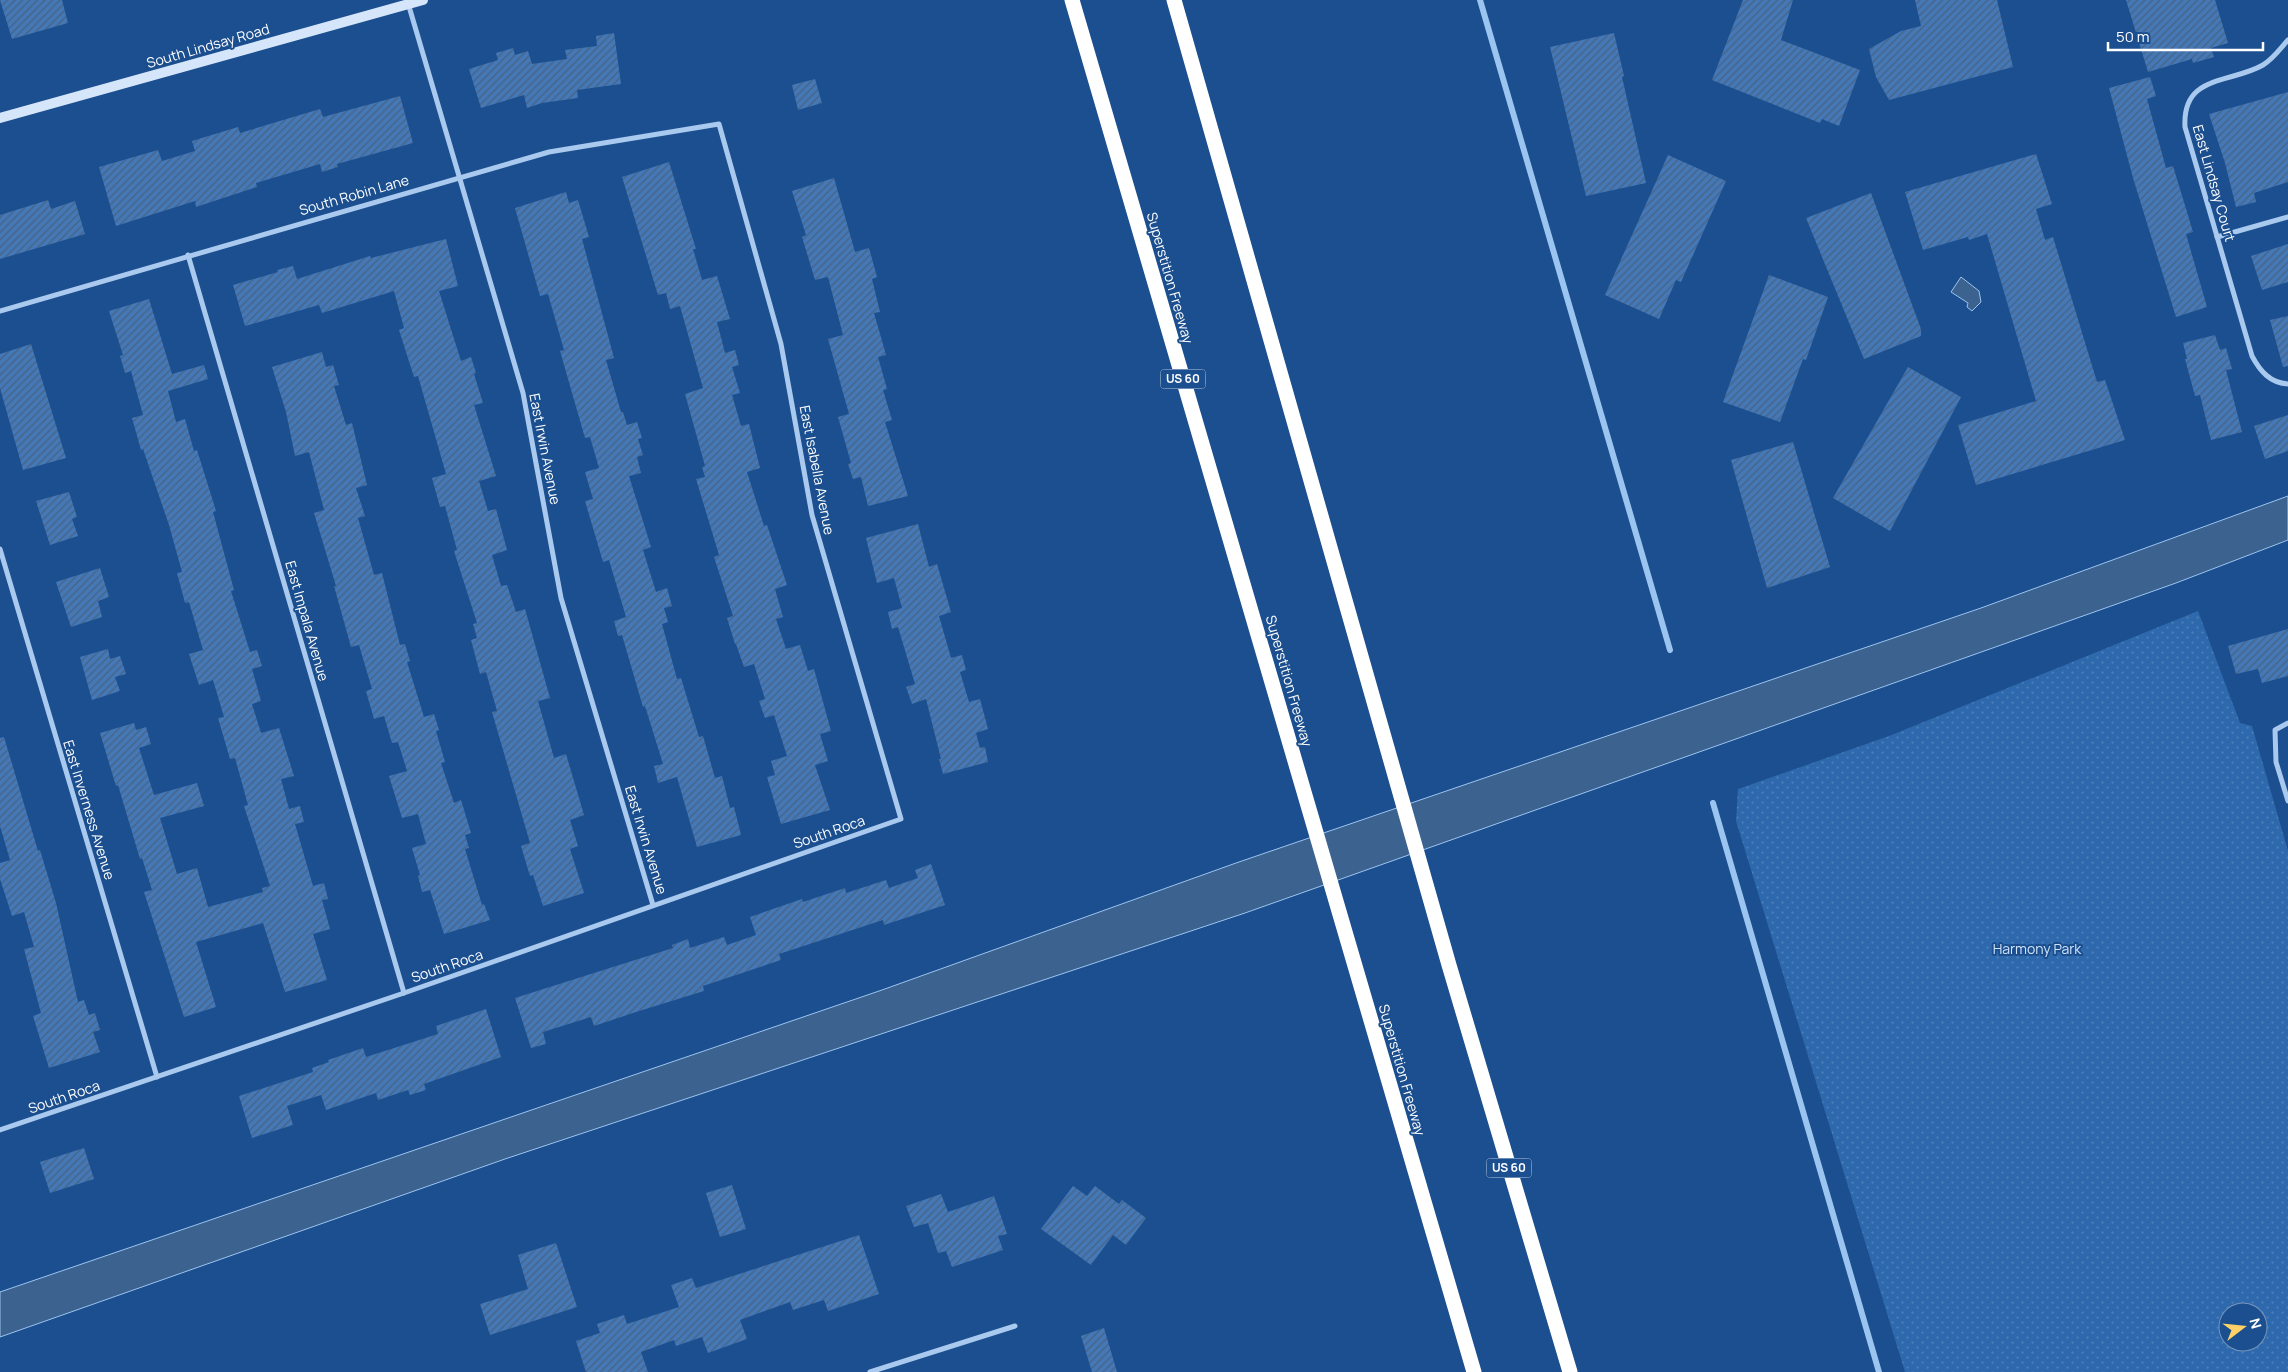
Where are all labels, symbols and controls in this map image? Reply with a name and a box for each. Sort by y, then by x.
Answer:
street label: South Lindsay Road [144,19,272,72]
scale bar [2108,20,2263,52]
text: 50 m [2116,26,2150,47]
street label: East Lindsay Court [2189,122,2240,244]
street label: South Robin Lane [297,170,411,219]
street label: Superstition Freeway [1143,210,1198,346]
road number: US 60 [1160,369,1206,388]
street label: East Irwin Avenue [525,392,566,506]
street label: East Isabella Avenue [796,404,839,536]
street label: East Impala Avenue [281,558,334,683]
street label: Superstition Freeway [1262,613,1317,749]
street label: East Inverness Avenue [59,738,120,882]
street label: East Irwin Avenue [621,783,672,897]
street label: South Roca [791,810,867,853]
park label: Harmony Park [1993,939,2082,958]
street label: South Roca [409,944,485,987]
street label: Superstition Freeway [1375,1002,1430,1138]
street label: South Roca [26,1075,102,1118]
road number: US 60 [1486,1158,1532,1178]
north arrow [2218,1302,2268,1352]
text: N [2245,1316,2266,1331]

